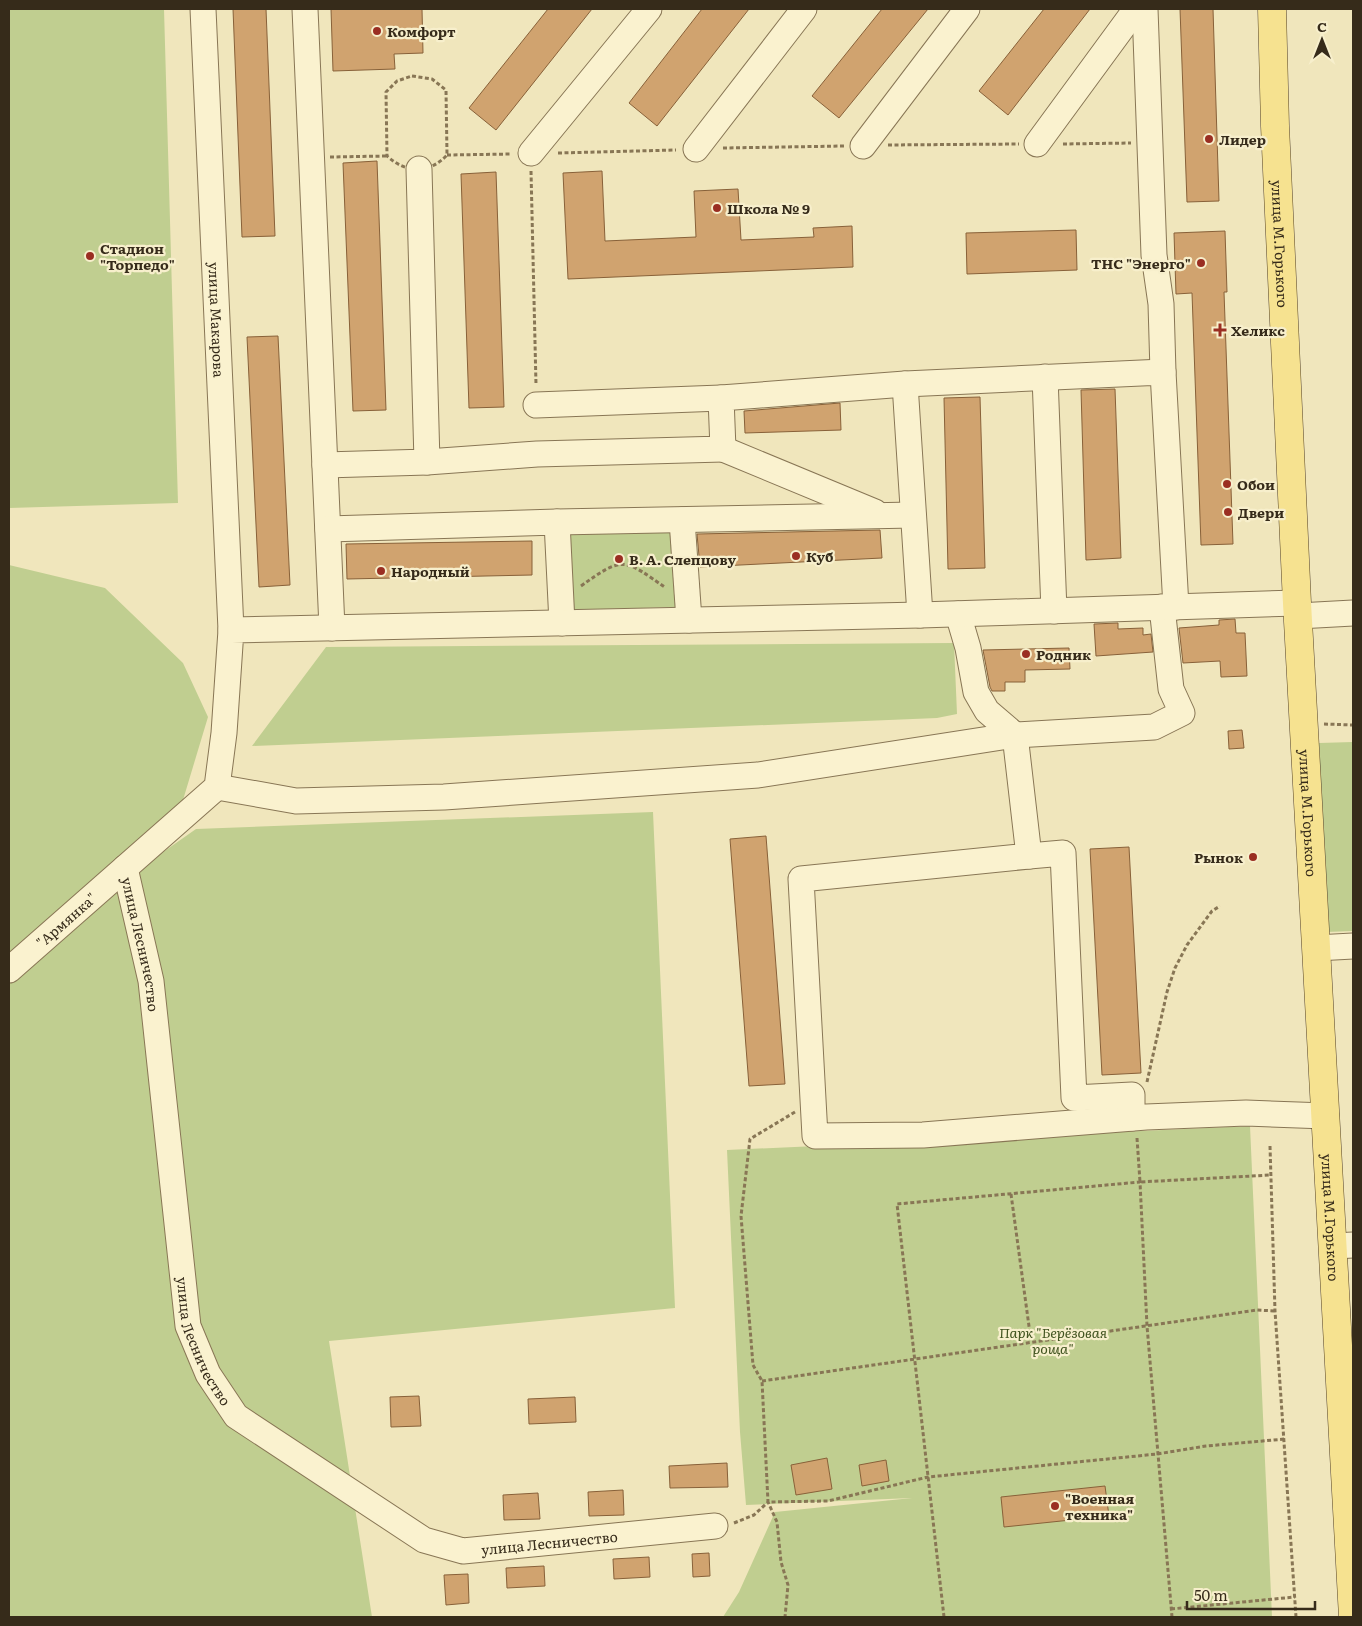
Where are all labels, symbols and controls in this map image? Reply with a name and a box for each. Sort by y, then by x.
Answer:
north arrow [1297,15,1347,65]
text: С [1317,16,1327,36]
place label: Комфорт [387,21,456,41]
marker: Комфорт [371,25,383,37]
place label: Лидер [1219,129,1266,149]
marker: Лидер [1203,133,1215,145]
street label: улица М.Горького [1267,179,1293,308]
place label: Школа № 9 [727,198,810,218]
marker: Школа № 9 [711,202,723,214]
place label: Стадион "Торпедо" [100,238,175,274]
marker: Стадион "Торпедо" [84,250,96,262]
place label: ТНС "Энерго" [1091,253,1191,273]
marker: ТНС "Энерго" [1195,257,1207,269]
street label: улица Макарова [204,262,230,378]
place label: Хеликс [1231,320,1285,340]
marker: Хеликс [1213,323,1227,337]
place label: Обои [1237,474,1275,494]
marker: Обои [1221,478,1233,490]
place label: Двери [1238,502,1284,522]
marker: Двери [1222,506,1234,518]
place label: Куб [806,546,833,566]
place label: В. А. Слепцову [629,549,736,569]
marker: Куб [790,550,802,562]
marker: В. А. Слепцову [613,553,625,565]
place label: Народный [391,561,470,581]
marker: Народный [375,565,387,577]
place label: Родник [1036,644,1091,664]
marker: Родник [1020,648,1032,660]
street label: улица М.Горького [1295,749,1322,878]
place label: Рынок [1194,847,1243,867]
marker: Рынок [1247,851,1259,863]
street label: улица Лесничество [117,875,164,1013]
street label: "Армянка" [32,888,100,952]
street label: улица М.Горького [1317,1153,1344,1282]
street label: улица Лесничество [173,1276,236,1409]
park label: Парк "Берёзовая роща" [999,1322,1108,1358]
place label: "Военная техника" [1065,1488,1134,1524]
marker: "Военная техника" [1049,1500,1061,1512]
street label: улица Лесничество [480,1526,619,1559]
scale bar [1187,1578,1314,1610]
text: 50 m [1194,1583,1228,1606]

